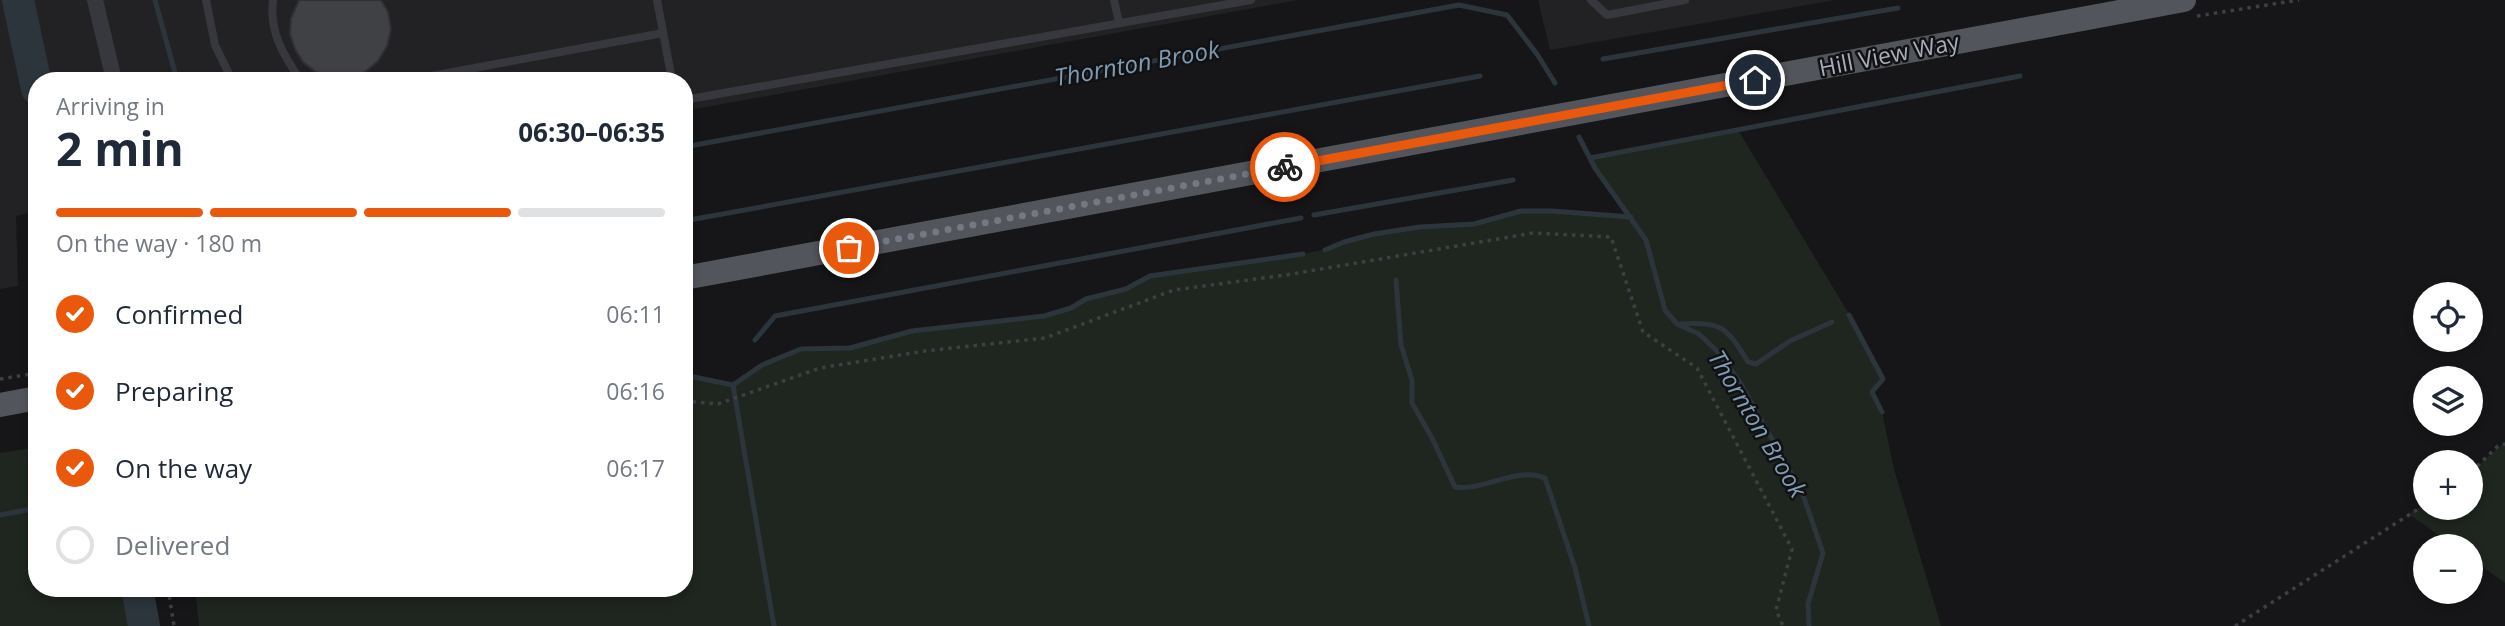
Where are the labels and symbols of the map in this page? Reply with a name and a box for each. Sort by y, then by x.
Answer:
street label: Hill View Way [1816,25,1962,83]
water label: Thornton Brook [1052,32,1223,93]
pin [1725,50,1785,110]
courier [1250,132,1320,202]
pin [819,218,879,278]
water label: Thornton Brook [1701,343,1816,504]

